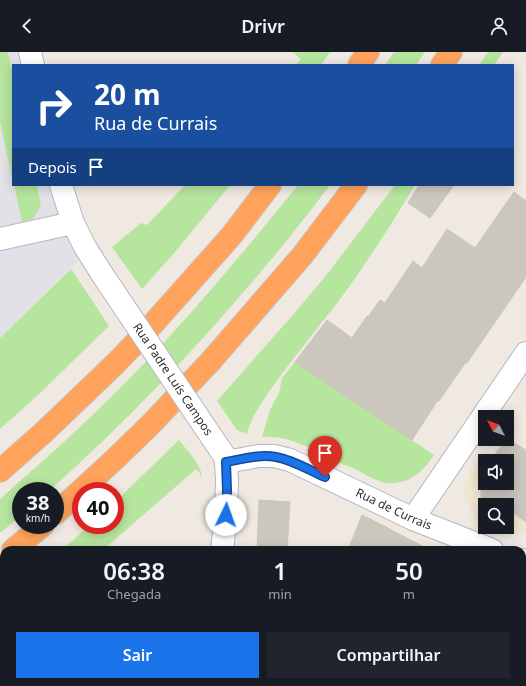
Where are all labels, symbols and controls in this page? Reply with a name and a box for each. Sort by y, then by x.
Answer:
text: Drivr [241,14,285,38]
icon: back [16,15,38,37]
icon: person [488,15,510,37]
text: 20 m [94,75,161,113]
icon: right [28,80,80,132]
text: Rua de Currais [94,111,217,135]
icon: arrive [85,156,107,178]
text: Depois [28,157,77,177]
street label: Rua Padre Luís Campos [129,319,217,439]
north arrow [478,410,514,446]
map controls [478,410,514,534]
pin [308,436,342,477]
icon: arrive [314,442,336,464]
button: sound [478,454,514,490]
speed limit sign: 40 [72,482,124,534]
street label: Rua de Currais [353,484,435,534]
text: 38 [27,489,49,516]
position arrow [205,494,247,536]
button: search [478,498,514,534]
text: km/h [26,511,50,525]
text: 06:38 [103,554,165,587]
text: 1 [273,554,287,587]
text: 50 [395,554,423,587]
text: Chegada [107,585,161,603]
text: min [268,585,292,603]
text: m [403,585,415,603]
button: Sair [16,632,259,678]
button: Compartilhar [267,632,510,678]

